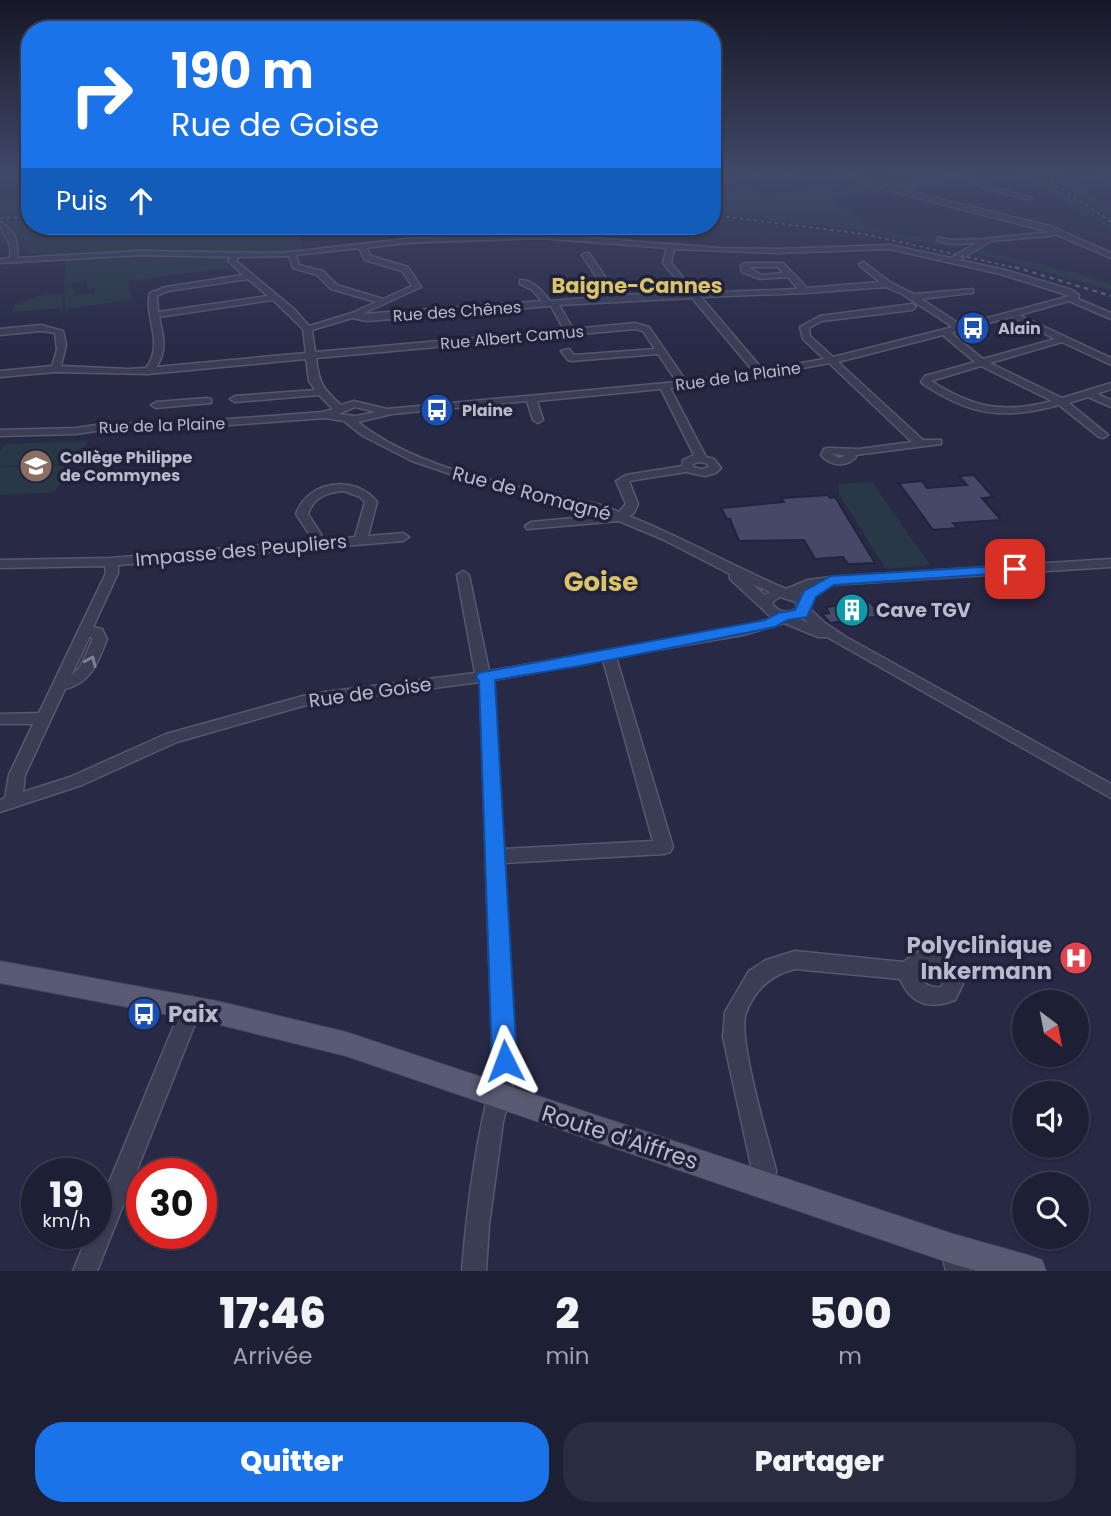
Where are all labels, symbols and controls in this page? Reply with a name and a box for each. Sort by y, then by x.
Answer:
text: 190 m [171,37,314,105]
icon: right [56,49,147,140]
text: Rue de Goise [171,102,379,147]
icon: ahead [122,182,160,220]
text: Puis [56,183,108,219]
district label: Baigne-Cannes [551,271,723,300]
street label: Rue des Chênes [392,296,522,327]
bus stop icon: Alain [954,309,992,347]
place label: Alain [998,317,1041,340]
street label: Rue Albert Camus [439,320,585,355]
street label: Rue de la Plaine [674,356,802,397]
bus stop icon: Plaine [418,391,456,429]
place label: Plaine [462,399,513,422]
street label: Rue de la Plaine [98,412,226,439]
place label: Collège Philippe de Commynes [60,446,192,487]
school or university icon: Collège Philippe de Commynes [17,447,55,485]
street label: Rue de Romagné [450,459,614,528]
street label: Impasse des Peupliers [134,528,348,573]
pin [985,539,1045,599]
icon: arrive [996,550,1034,588]
district label: Goise [564,564,638,600]
building icon: Cave TGV [833,591,871,629]
place label: Cave TGV [876,597,971,624]
one-way arrow [83,655,97,668]
street label: Rue de Goise [307,671,433,714]
place label: Polyclinique Inkermann [907,929,1052,987]
hospital icon: Polyclinique Inkermann [1057,939,1095,977]
north arrow [1012,990,1088,1068]
map controls [1012,990,1089,1249]
bus stop icon: Paix [125,995,163,1033]
place label: Paix [168,998,219,1030]
position arrow [468,1024,542,1098]
button: sound [1012,1081,1089,1158]
street label: Route d'Aiffres [538,1097,702,1177]
speed limit sign: 30 [126,1158,217,1249]
text: 19 [49,1170,84,1219]
button: search [1012,1172,1089,1249]
text: km/h [43,1208,90,1233]
text: 17:46 [219,1284,326,1343]
text: 2 [555,1284,579,1343]
text: 500 [809,1284,892,1343]
text: Arrivée [233,1340,313,1372]
text: min [545,1340,589,1372]
text: m [838,1340,862,1372]
button: Quitter [35,1422,549,1502]
button: Partager [563,1422,1076,1502]

